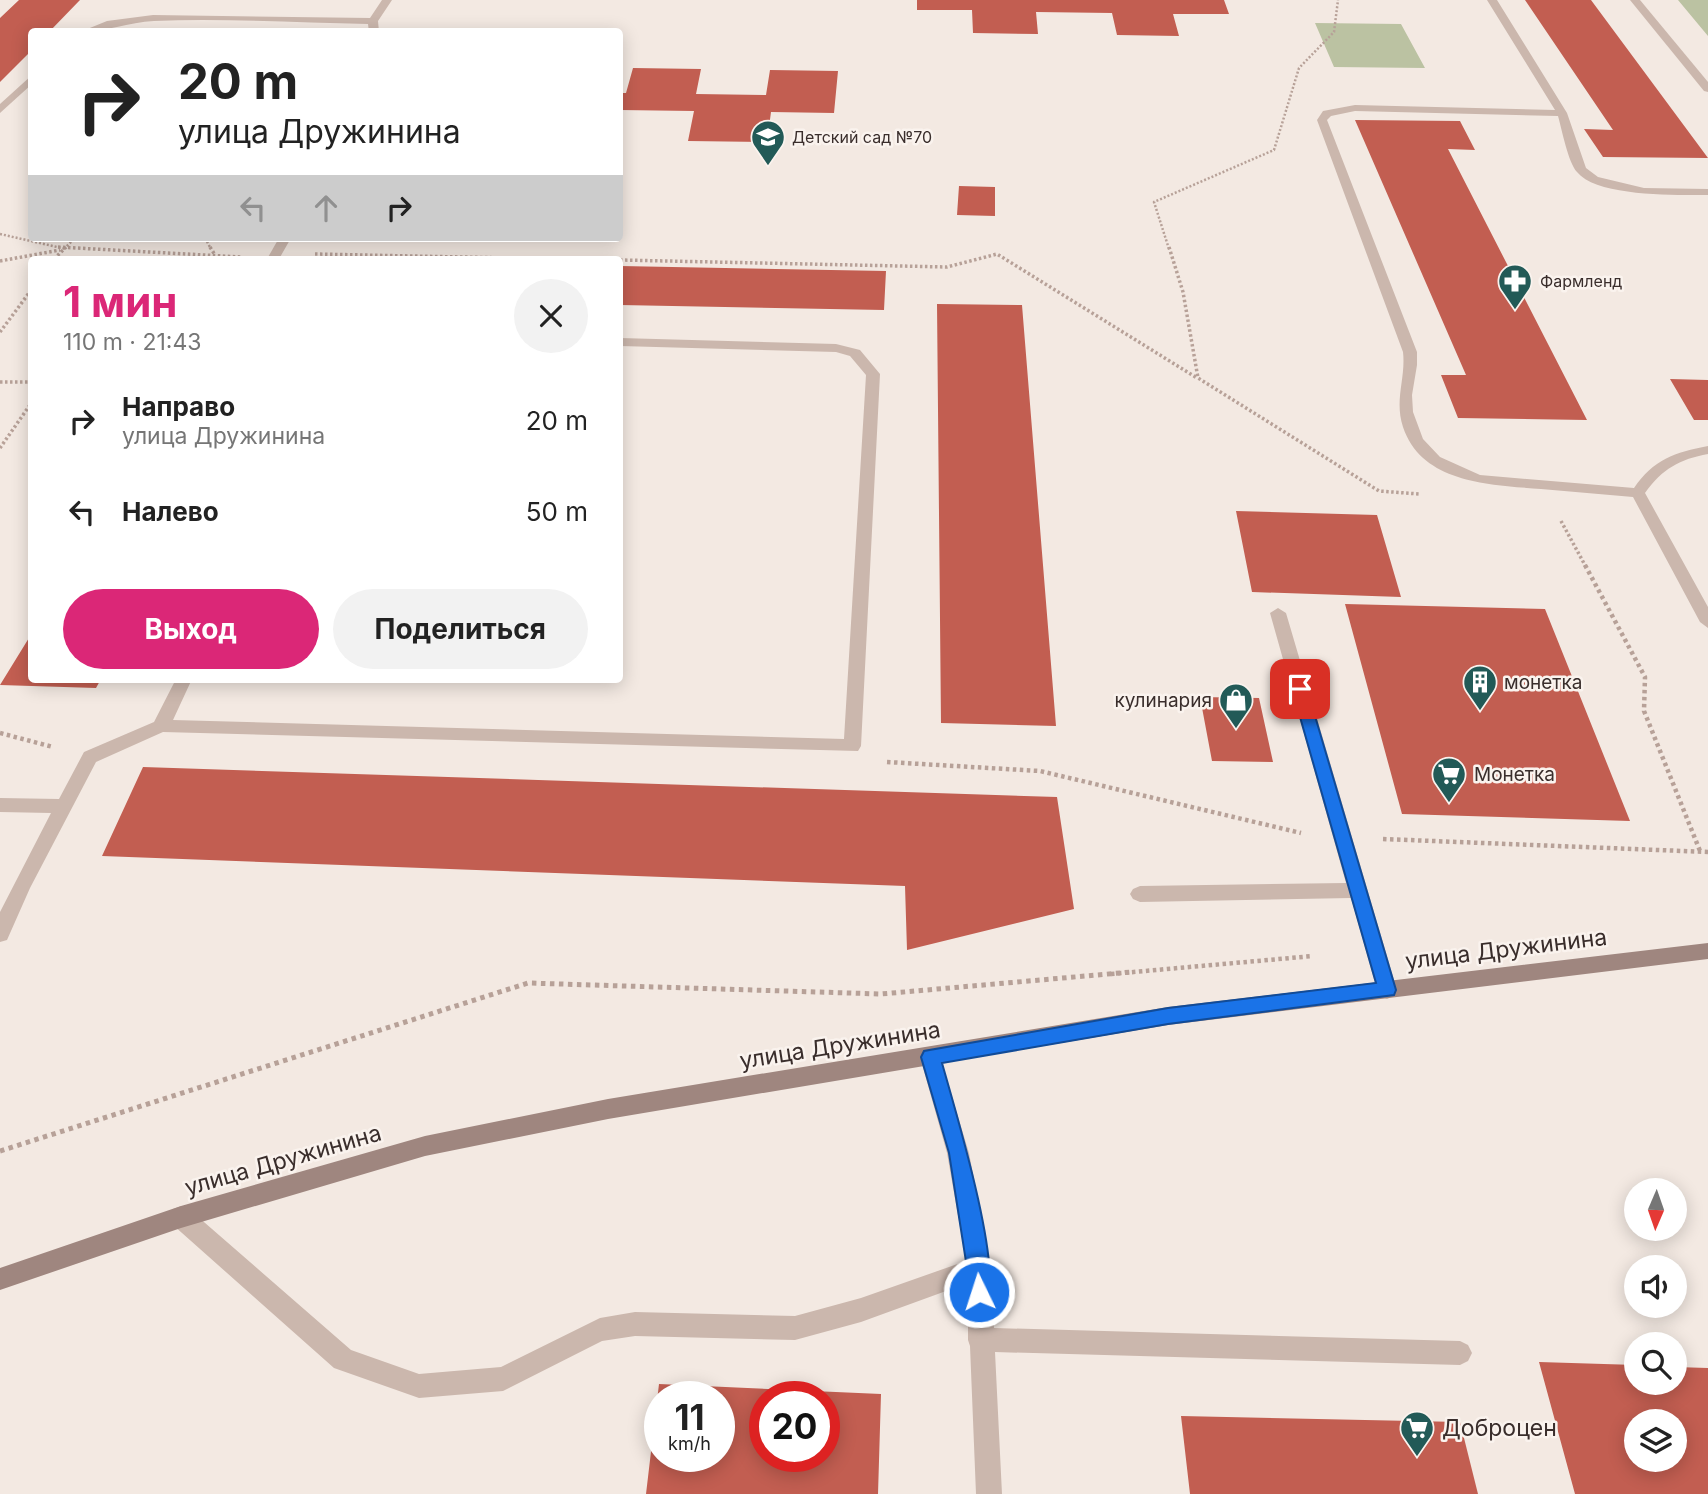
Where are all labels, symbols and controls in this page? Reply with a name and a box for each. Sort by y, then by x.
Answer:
text: 20 m [178,52,298,111]
icon: right [63,56,154,147]
text: улица Дружинина [178,112,461,151]
school or university icon: Детский сад №70 [749,118,787,167]
place label: Детский сад №70 [792,127,932,147]
icon: left [234,189,272,227]
icon: ahead [307,189,345,227]
icon: right [380,189,418,227]
pharmacy icon: Фармленд [1496,262,1534,311]
place label: Фармленд [1540,271,1622,291]
text: 1 мин [63,276,177,327]
button: close [514,279,588,353]
text: 110 m · 21:43 [63,328,201,356]
text: Направо [122,391,235,422]
icon: right [63,402,101,440]
text: 20 m [526,405,588,436]
text: улица Дружинина [122,422,325,450]
icon: left [63,493,101,531]
text: Налево [122,496,219,527]
text: 50 m [526,496,588,527]
button: Выход [63,589,319,669]
button: Поделиться [333,589,588,669]
pin [1270,659,1330,719]
building icon: монетка [1461,663,1499,712]
icon: arrive [1281,670,1319,708]
place label: монетка [1504,671,1582,694]
shop icon: кулинария [1217,681,1255,730]
place label: кулинария [1114,689,1212,712]
supermarket icon: Монетка [1430,755,1468,804]
place label: Монетка [1474,763,1555,786]
street label: улица Дружинина [1403,923,1609,975]
street label: улица Дружинина [737,1015,943,1075]
street label: улица Дружинина [181,1119,385,1201]
north arrow [1624,1178,1687,1241]
map controls [1624,1178,1687,1472]
position arrow [942,1255,1016,1329]
button: sound [1624,1255,1687,1318]
button: search [1624,1332,1687,1395]
speed limit sign: 20 [749,1381,840,1472]
text: 11 [674,1396,705,1438]
supermarket icon: Доброцен [1398,1409,1436,1458]
button: layers [1624,1409,1687,1472]
place label: Доброцен [1442,1414,1557,1442]
text: km/h [668,1433,711,1454]

